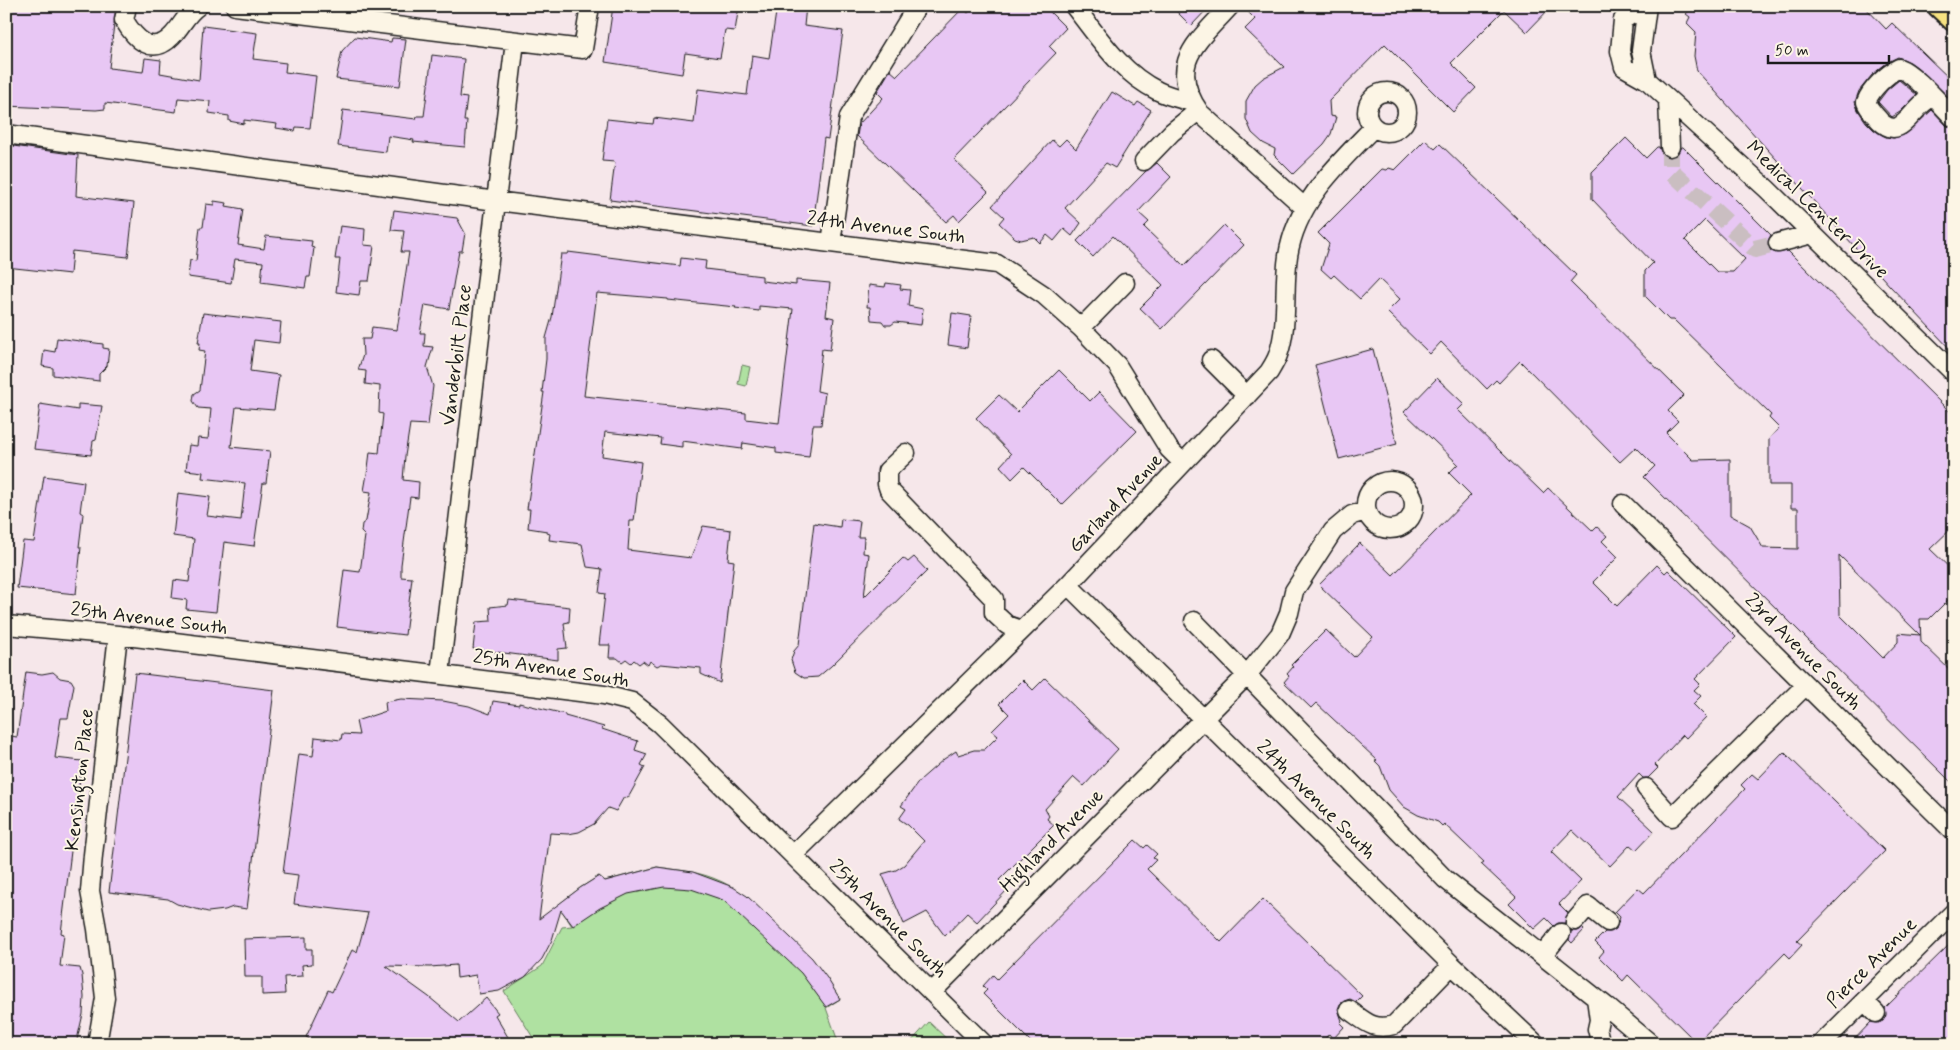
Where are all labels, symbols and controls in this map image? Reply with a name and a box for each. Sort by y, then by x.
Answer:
scale bar [1768,32,1889,64]
text: 50 m [1775,41,1809,61]
street label: Medical Center Drive [1740,135,1894,285]
street label: 24th Avenue South [805,205,967,251]
street label: Vanderbilt Place [435,283,479,427]
street label: Garland Avenue [1063,447,1169,559]
street label: 23rd Avenue South [1738,587,1868,717]
street label: 25th Avenue South [69,596,229,642]
street label: 25th Avenue South [471,643,631,695]
street label: Kensington Place [59,708,103,853]
street label: 24th Avenue South [1250,734,1382,866]
street label: Highland Avenue [994,783,1111,900]
street label: 25th Avenue South [823,854,953,984]
street label: Pierce Avenue [1821,911,1924,1014]

